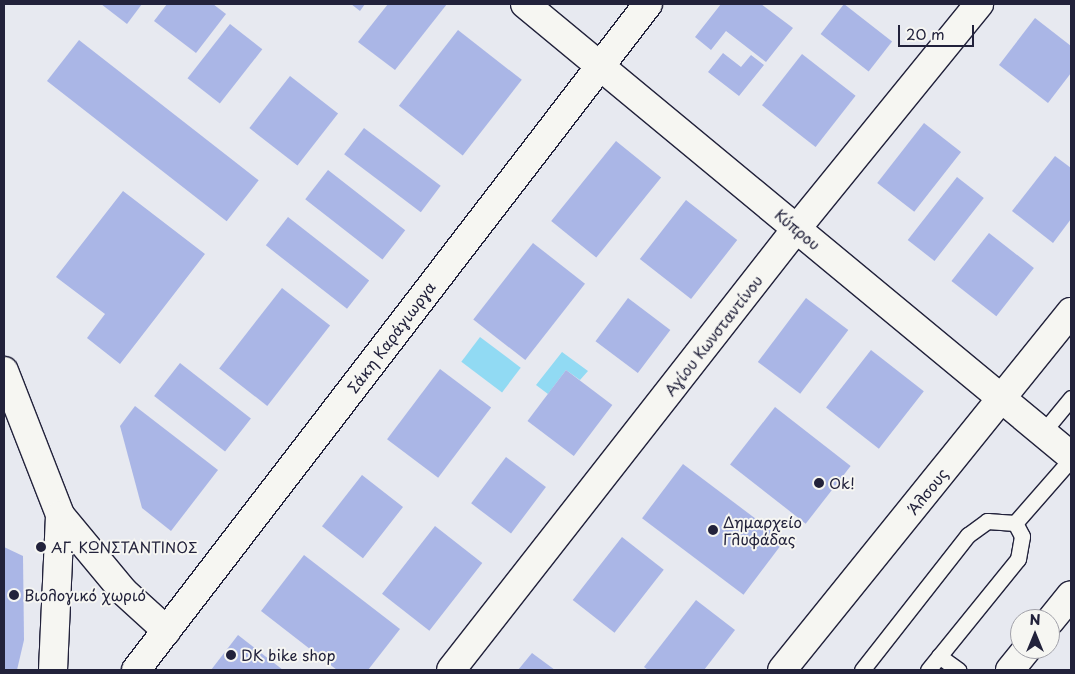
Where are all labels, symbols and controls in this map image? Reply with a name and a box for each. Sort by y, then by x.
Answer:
scale bar [900,15,976,47]
text: 20 m [906,22,945,45]
street label: Κύπρου [772,205,824,253]
street label: Αγίου Κωνσταντίνου [660,271,766,399]
street label: Σάκη Καράγιωργα [343,278,439,396]
street label: Άλσους [903,464,951,518]
place label: Ok! [829,474,855,492]
marker: Ok! [813,477,825,489]
place label: Δημαρχείο Γλυφάδας [723,512,802,547]
marker: Δημαρχείο Γλυφάδας [707,524,719,536]
place label: ΑΓ. ΚΩΝΣΤΑΝΤΙΝΟΣ [51,538,198,556]
marker: ΑΓ. ΚΩΝΣΤΑΝΤΙΝΟΣ [35,541,47,553]
place label: Βιολογικό χωριό [24,586,146,604]
marker: Βιολογικό χωριό [8,589,20,601]
north arrow [1010,609,1060,659]
text: N [1029,609,1041,630]
place label: DK bike shop [241,646,335,664]
marker: DK bike shop [225,649,237,661]

